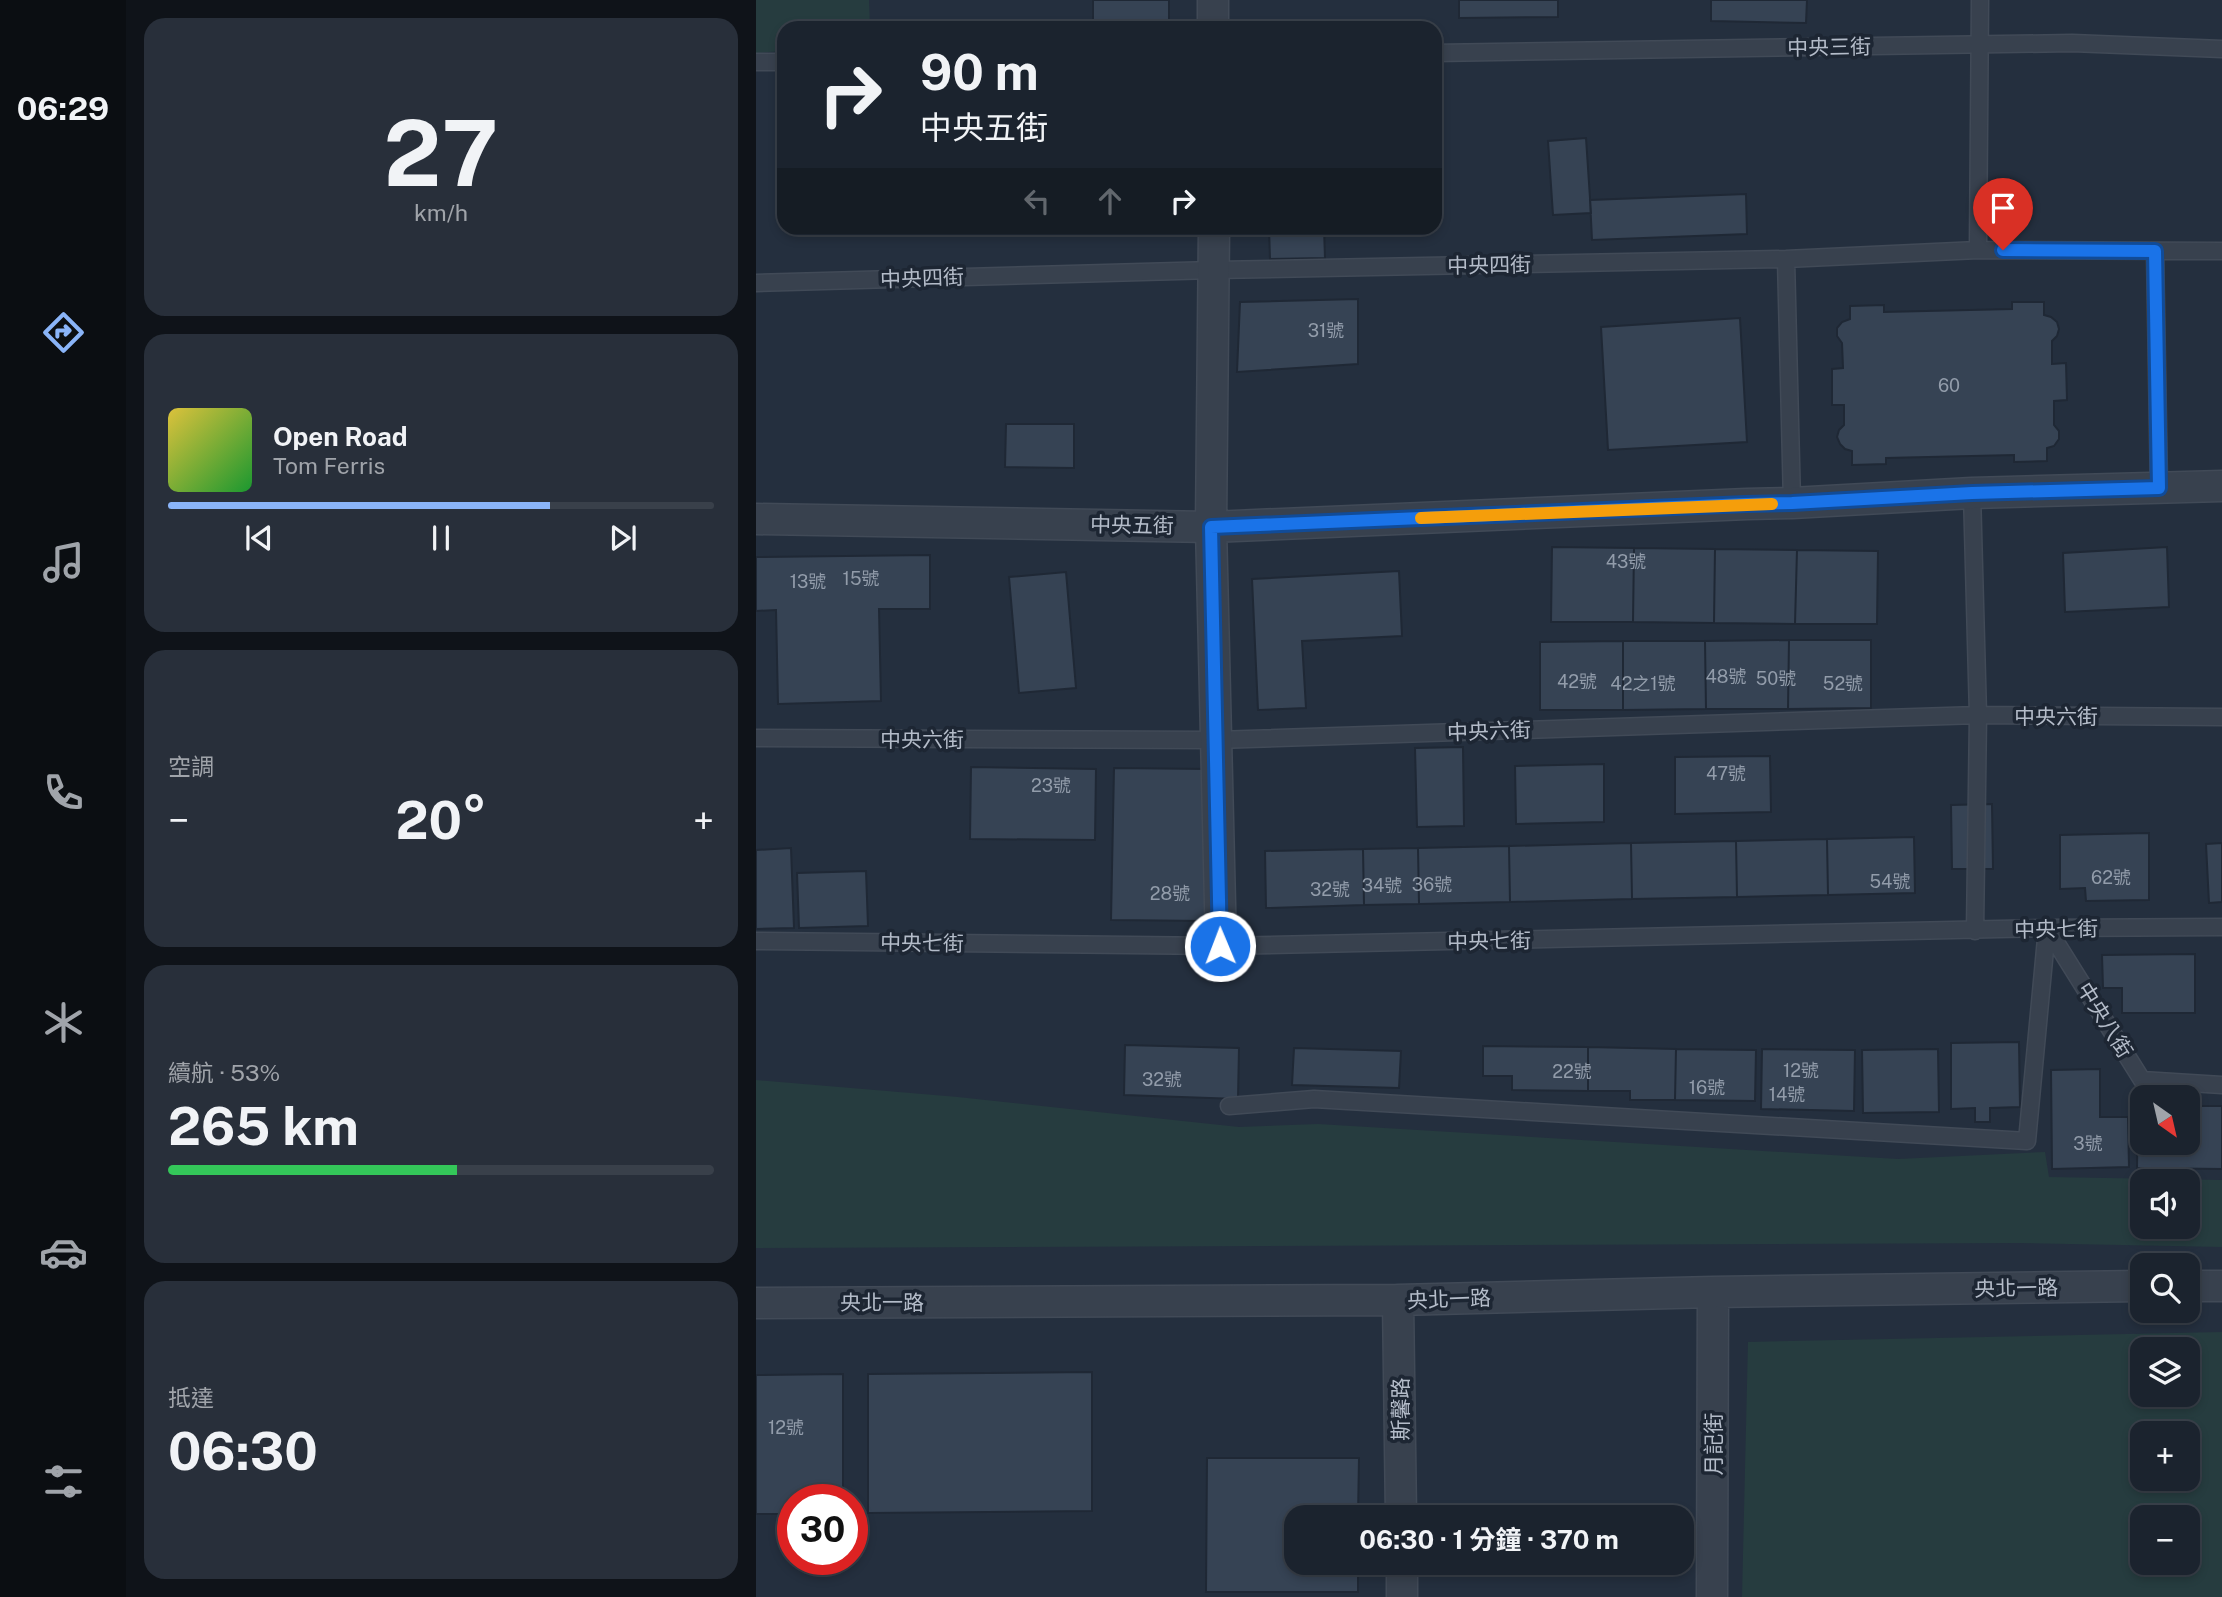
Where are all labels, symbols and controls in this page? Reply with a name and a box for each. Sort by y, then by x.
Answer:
street label: 中央三街 [1787,34,1871,60]
text: 90 m [920,43,1039,101]
icon: right [805,49,896,140]
text: 06:29 [17,90,109,127]
text: 27 [384,100,498,206]
text: 中央五街 [920,109,1048,146]
pin [1973,178,2033,250]
icon: left [1018,182,1056,220]
icon: ahead [1091,182,1129,220]
icon: right [1164,182,1202,220]
icon: arrive [1984,189,2022,227]
text: km/h [414,199,468,226]
street label: 中央四街 [1447,252,1531,278]
street label: 中央四街 [880,264,964,292]
icon: directions [39,308,88,357]
house number: 31號 [1308,320,1344,341]
house number: 60 [1938,375,1960,396]
text: Open Road [273,421,408,452]
text: Tom Ferris [273,452,385,479]
street label: 中央五街 [1090,512,1174,538]
icon: previous [240,519,278,557]
icon: pause [422,519,460,557]
icon: next [604,519,642,557]
icon: music [39,538,88,587]
house number: 43號 [1606,551,1646,572]
house number: 15號 [843,568,879,589]
house number: 13號 [790,571,826,592]
house number: 48號 [1706,666,1746,687]
house number: 50號 [1756,668,1796,689]
house number: 42號 [1557,671,1597,692]
house number: 42之1號 [1610,673,1676,694]
house number: 52號 [1823,673,1863,694]
street label: 中央六街 [2014,704,2098,729]
street label: 中央六街 [1447,717,1531,745]
street label: 中央六街 [880,727,964,752]
text: 空調 [168,753,214,780]
house number: 47號 [1706,763,1746,784]
icon: phone [39,768,88,817]
house number: 23號 [1031,775,1071,796]
text: 20° [395,790,487,851]
text: − [168,798,189,843]
text: + [693,798,714,843]
house number: 62號 [2091,867,2131,888]
house number: 54號 [1870,871,1910,892]
house number: 36號 [1412,874,1452,895]
house number: 34號 [1362,875,1402,896]
house number: 32號 [1310,879,1350,900]
house number: 28號 [1150,883,1190,904]
position arrow [1183,909,1257,983]
street label: 中央七街 [2014,916,2098,942]
street label: 中央七街 [1447,928,1531,954]
street label: 中央七街 [880,930,964,956]
street label: 中央八街 [2072,978,2138,1062]
icon: climate [39,998,88,1047]
text: 續航 · 53% [168,1059,280,1086]
house number: 12號 [1783,1060,1819,1081]
house number: 22號 [1552,1061,1592,1082]
house number: 32號 [1142,1069,1182,1090]
house number: 16號 [1689,1077,1725,1098]
house number: 14號 [1769,1084,1805,1105]
north arrow [2130,1085,2200,1155]
map controls [2130,1085,2200,1575]
text: 265 km [168,1096,359,1157]
house number: 3號 [2073,1133,2103,1154]
button: sound [2130,1169,2200,1239]
icon: car [39,1228,88,1277]
button: search [2130,1253,2200,1323]
street label: 央北一路 [1974,1275,2058,1301]
street label: 央北一路 [1407,1285,1491,1313]
street label: 央北一路 [840,1290,924,1315]
button: layers [2130,1337,2200,1407]
street label: 斯馨路 [1388,1378,1413,1441]
text: 抵達 [168,1384,214,1411]
street label: 月記街 [1701,1413,1726,1476]
house number: 12號 [768,1417,804,1438]
text: 06:30 [168,1421,318,1482]
button: + [2130,1421,2200,1491]
icon: filters [39,1457,88,1506]
speed limit sign: 30 [777,1484,868,1575]
button: − [2130,1505,2200,1575]
text: 06:30 · 1 分鐘 · 370 m [1359,1524,1619,1555]

